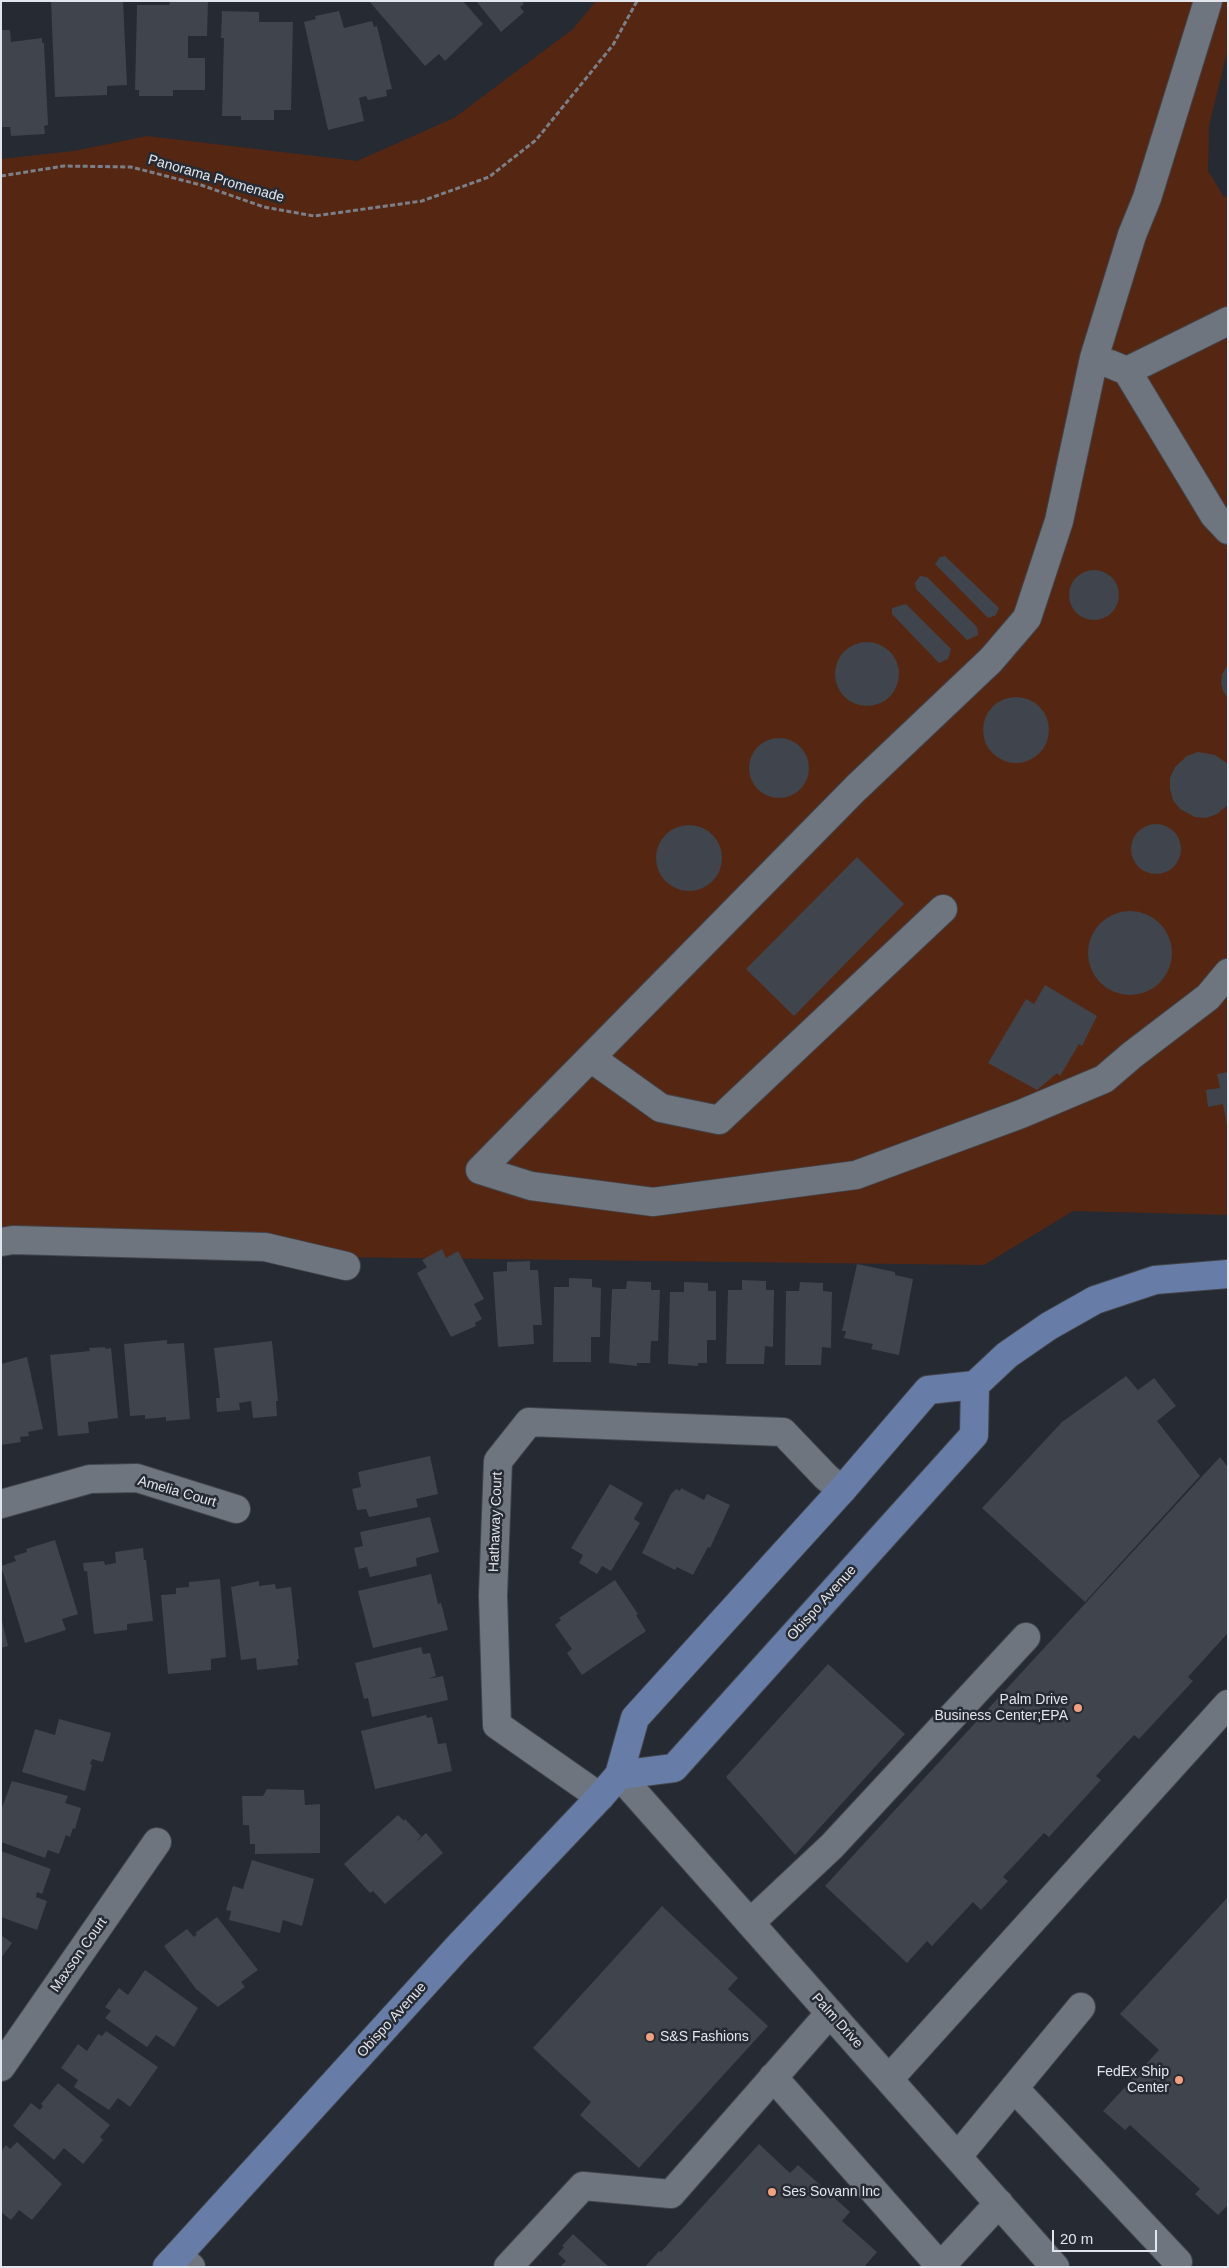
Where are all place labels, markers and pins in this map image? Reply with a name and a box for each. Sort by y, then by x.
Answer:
place label: Palm Drive Business Center;EPA [934,1692,1068,1724]
marker: Palm Drive Business Center;EPA [1072,1702,1084,1714]
place label: S&S Fashions [660,2029,749,2045]
marker: S&S Fashions [644,2031,656,2043]
place label: FedEx Ship Center [1097,2064,1169,2096]
marker: FedEx Ship Center [1173,2074,1185,2086]
place label: Ses Sovann Inc [782,2184,880,2200]
marker: Ses Sovann Inc [766,2186,778,2198]

